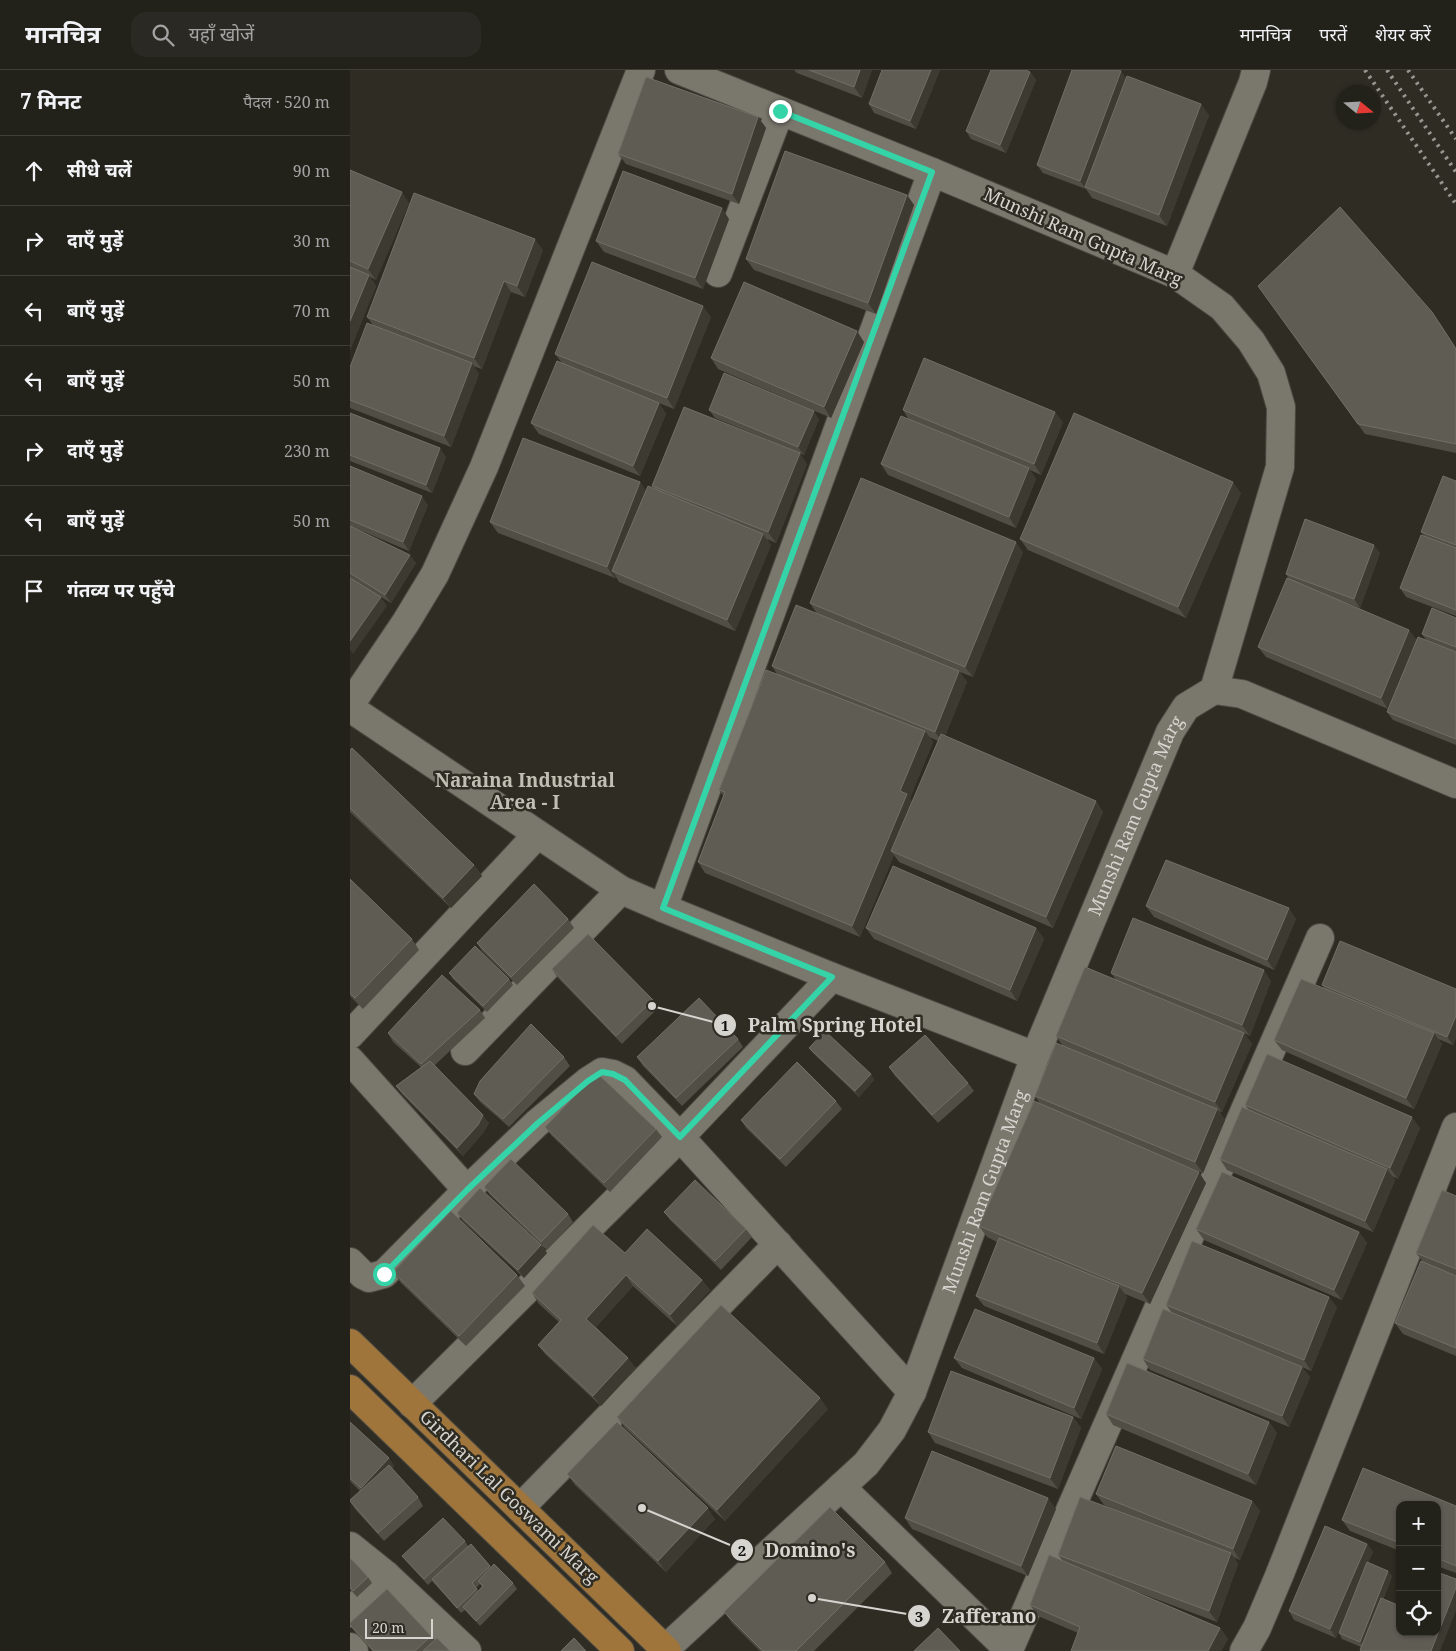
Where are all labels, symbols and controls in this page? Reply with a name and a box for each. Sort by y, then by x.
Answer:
search box [131,12,481,57]
text: मानचित्र [25,17,101,50]
icon: search [149,21,177,49]
text: यहाँ खोजें [189,21,254,47]
text: मानचित्र [1240,22,1291,46]
text: परतें [1319,22,1347,46]
text: शेयर करें [1375,22,1431,46]
north arrow [1336,85,1381,130]
text: 7 मिनट [20,87,81,115]
text: पैदल · 520 m [243,91,330,113]
route end [769,100,792,123]
icon: ahead [20,157,48,185]
text: सीधे चलें [67,157,132,183]
text: 90 m [293,160,330,182]
street label: Munshi Ram Gupta Marg [980,181,1187,291]
icon: right [20,227,48,255]
text: दाएँ मुड़ें [67,227,123,253]
text: 30 m [293,230,330,252]
icon: left [20,297,48,325]
text: बाएँ मुड़ें [67,297,124,323]
text: 70 m [293,300,330,322]
icon: left [20,367,48,395]
text: बाएँ मुड़ें [67,367,124,393]
text: 50 m [293,370,330,392]
icon: right [20,437,48,465]
text: दाएँ मुड़ें [67,437,123,463]
text: 230 m [284,440,330,462]
icon: left [20,507,48,535]
text: बाएँ मुड़ें [67,507,124,533]
text: 50 m [293,510,330,532]
icon: arrive [20,577,48,605]
text: गंतव्य पर पहुँचे [67,577,175,603]
street label: Munshi Ram Gupta Marg [1082,710,1189,919]
district label: Naraina Industrial Area - I [435,767,615,815]
callout: Palm Spring Hotel [713,1008,932,1042]
text: Palm Spring Hotel [748,1012,923,1038]
text: 1 [721,1015,729,1035]
street label: Munshi Ram Gupta Marg [936,1086,1033,1297]
route start [373,1263,396,1286]
street label: Girdhari Lal Goswami Marg [415,1404,605,1588]
map controls [1396,1501,1441,1636]
button: + [1396,1501,1441,1546]
callout: Domino's [730,1533,865,1567]
text: Domino's [765,1537,855,1563]
text: 2 [738,1540,746,1560]
button: − [1396,1546,1441,1591]
button: locate [1396,1591,1441,1636]
callout: Zafferano [907,1599,1046,1633]
text: Zafferano [942,1603,1036,1629]
text: 3 [915,1606,923,1626]
scale bar [365,1616,432,1639]
text: 20 m [372,1618,405,1637]

